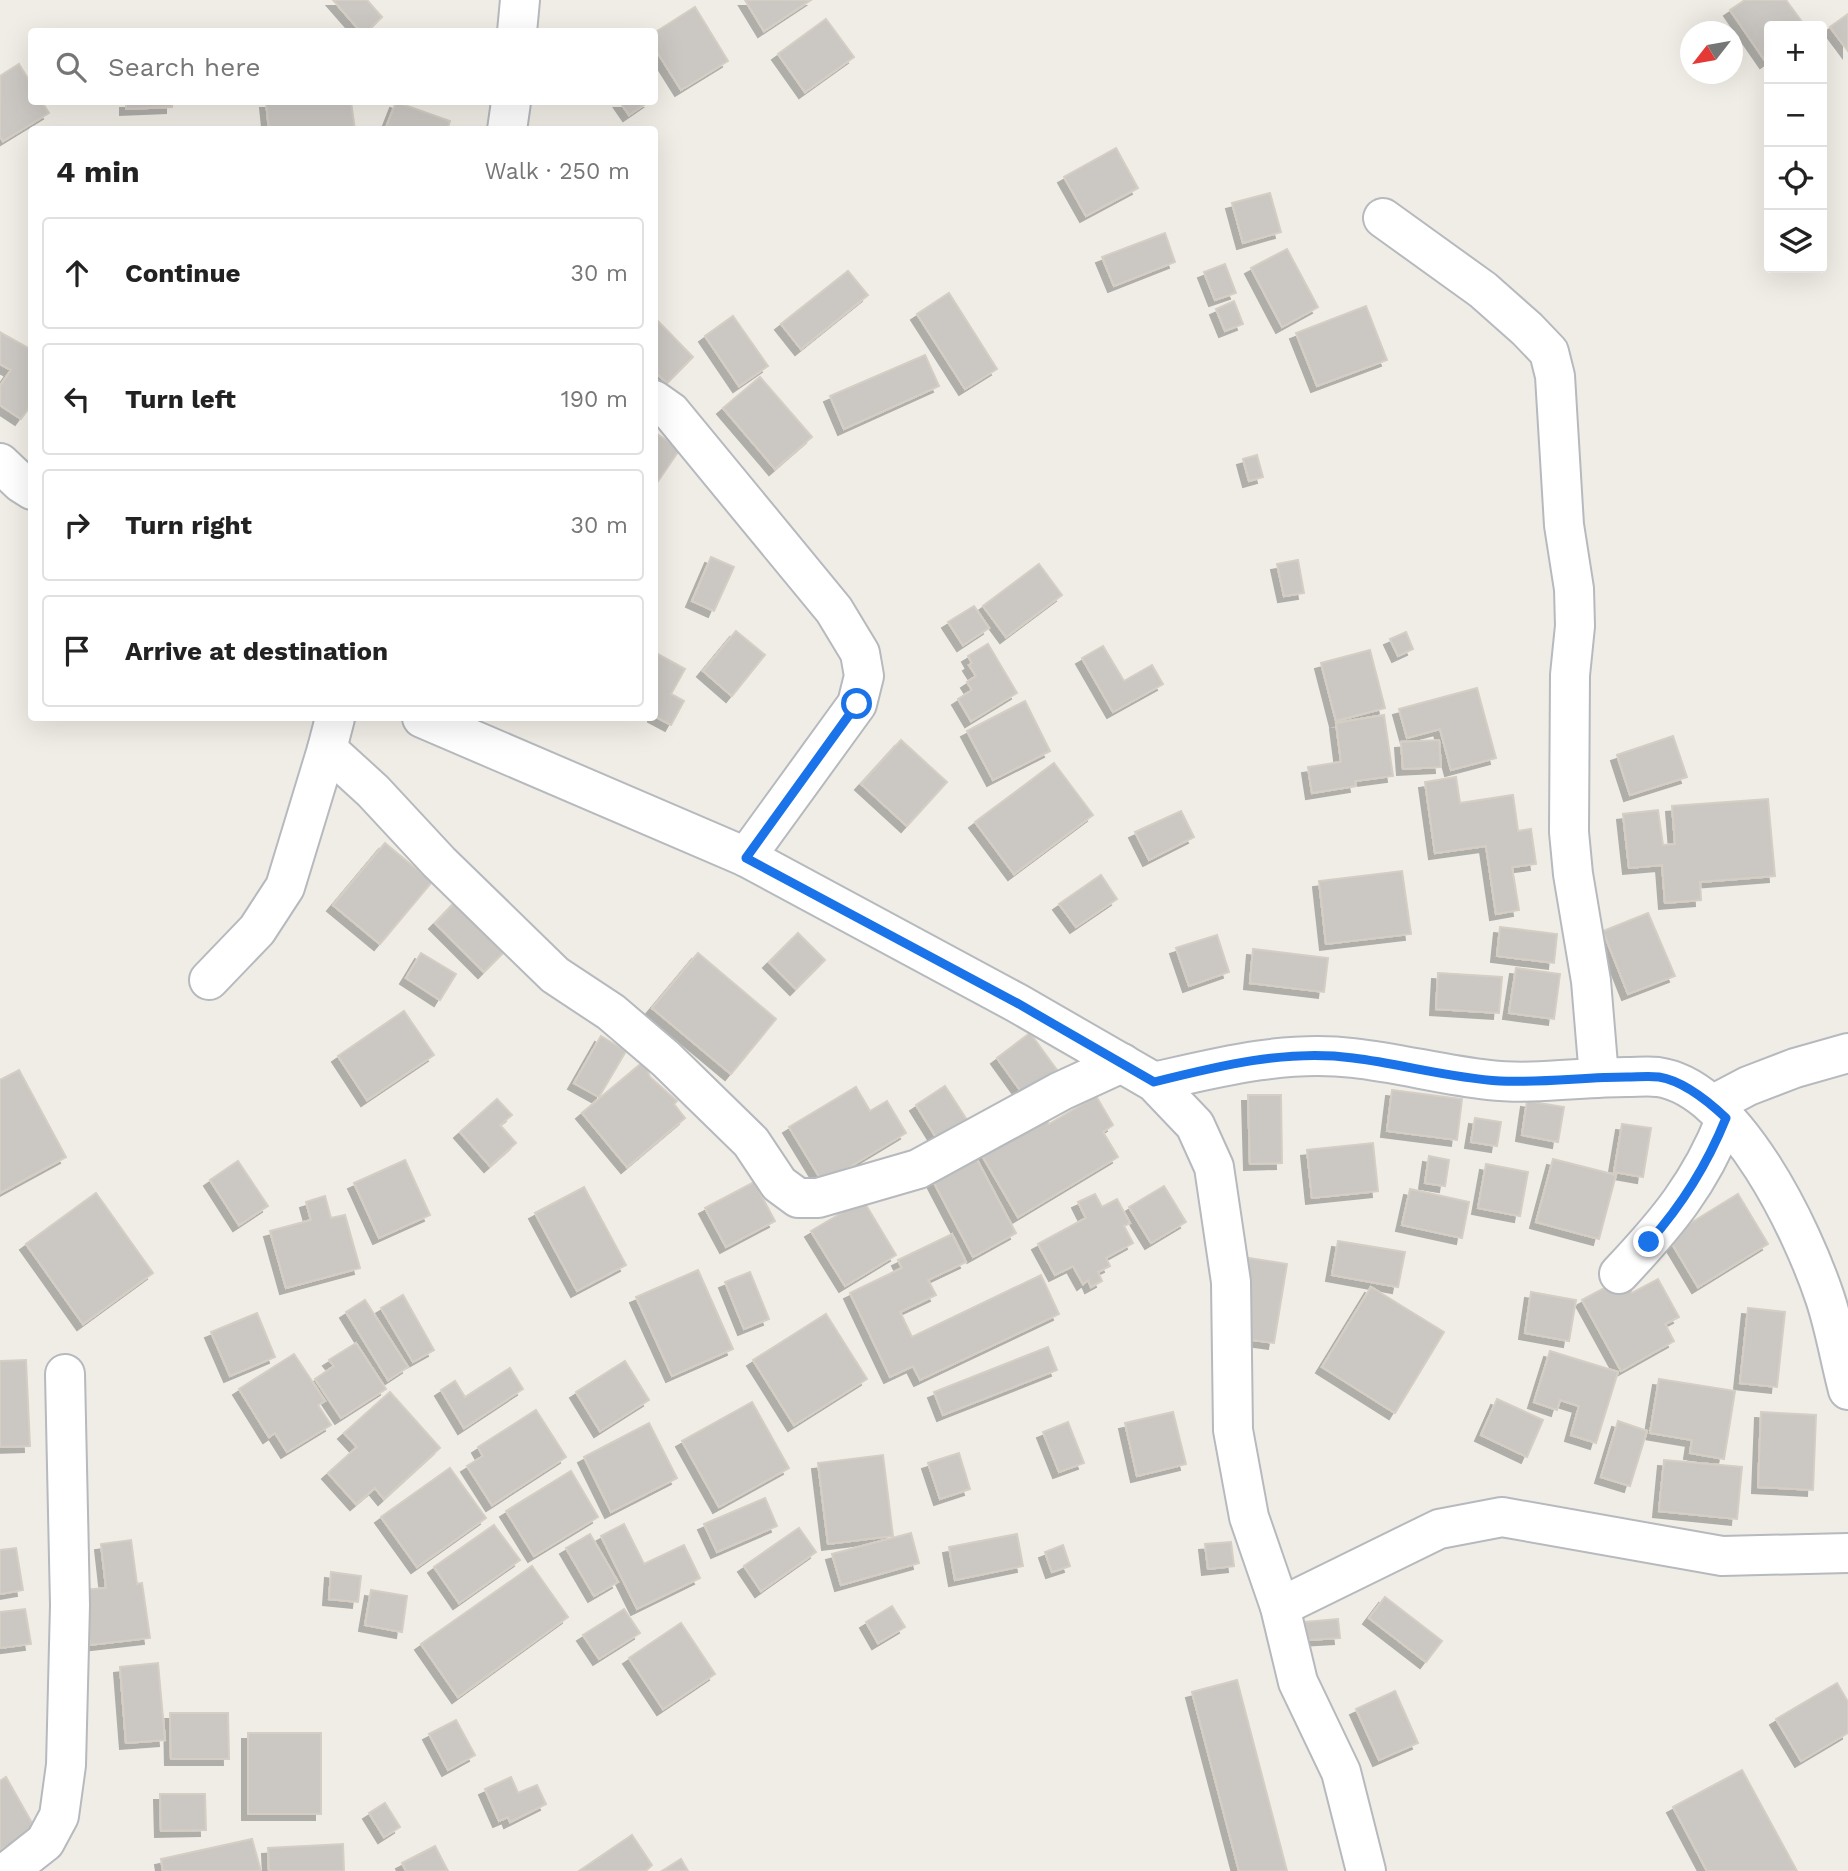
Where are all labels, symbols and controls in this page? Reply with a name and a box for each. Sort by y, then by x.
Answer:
north arrow [1680,21,1743,84]
map controls [1764,21,1827,273]
button: + [1764,21,1827,84]
search box [28,28,658,105]
icon: search [52,48,90,86]
text: Search here [108,52,260,82]
button: − [1764,84,1827,147]
button: locate [1764,147,1827,210]
text: 4 min [56,154,140,189]
text: Walk · 250 m [484,158,630,185]
button: layers [1764,210,1827,273]
icon: ahead [58,254,96,292]
text: Continue [125,258,241,288]
text: 30 m [571,260,628,287]
icon: left [58,380,96,418]
text: Turn left [125,384,236,414]
text: 190 m [561,386,628,413]
icon: right [58,506,96,544]
text: Turn right [125,510,252,540]
text: 30 m [571,512,628,539]
icon: arrive [58,632,96,670]
text: Arrive at destination [125,636,388,666]
route start [841,688,872,719]
route end [1633,1226,1664,1257]

